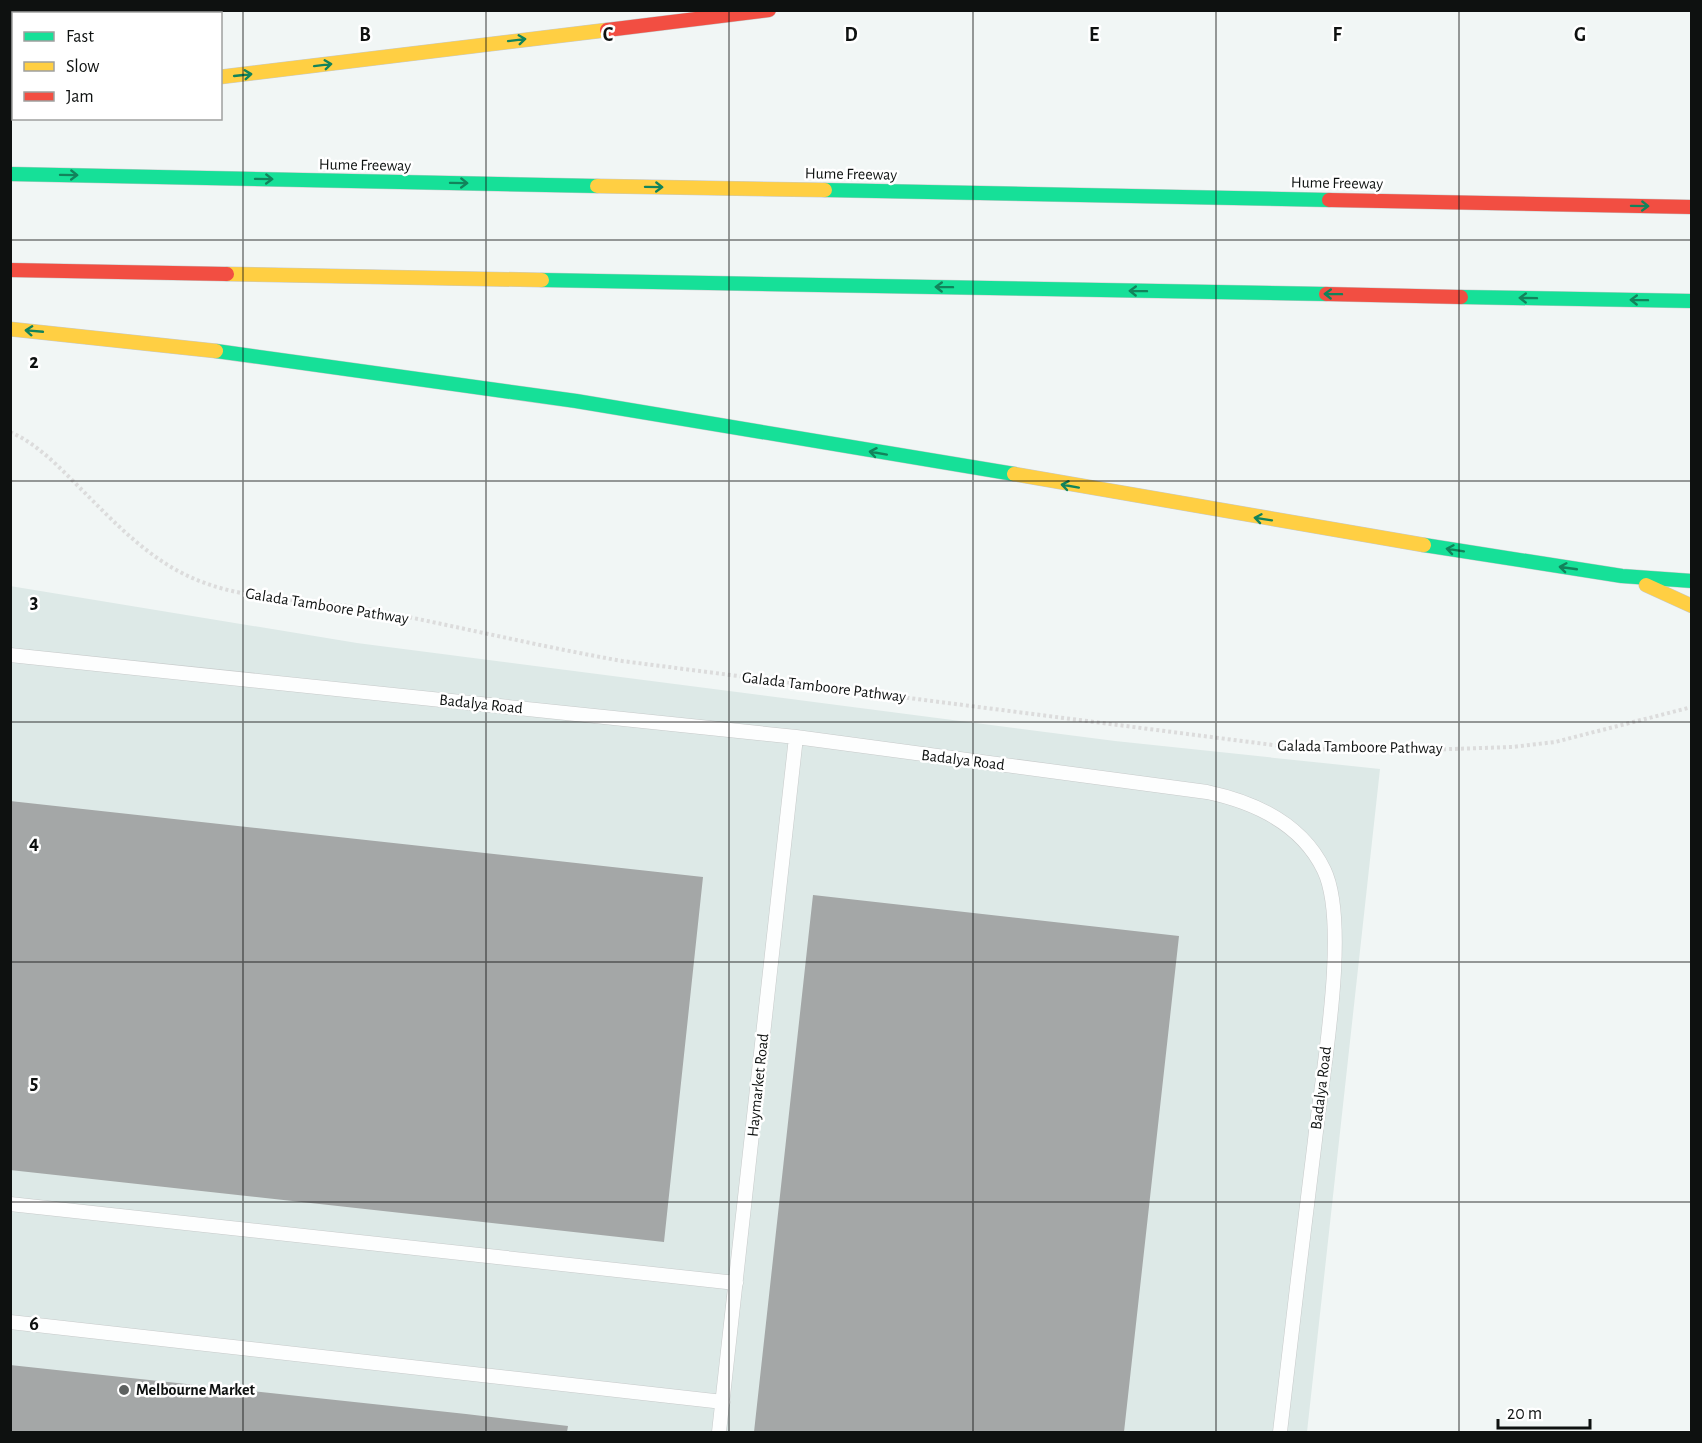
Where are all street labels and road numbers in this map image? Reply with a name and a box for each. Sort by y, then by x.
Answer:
street label: Hume Freeway [319,156,411,175]
street label: Hume Freeway [805,165,897,184]
street label: Hume Freeway [1291,174,1383,193]
street label: Galada Tamboore Pathway [244,585,410,628]
street label: Galada Tamboore Pathway [741,669,907,706]
street label: Badalya Road [438,692,524,717]
street label: Galada Tamboore Pathway [1277,738,1443,757]
street label: Badalya Road [920,747,1006,774]
street label: Haymarket Road [745,1033,772,1138]
street label: Badalya Road [1308,1045,1335,1131]

